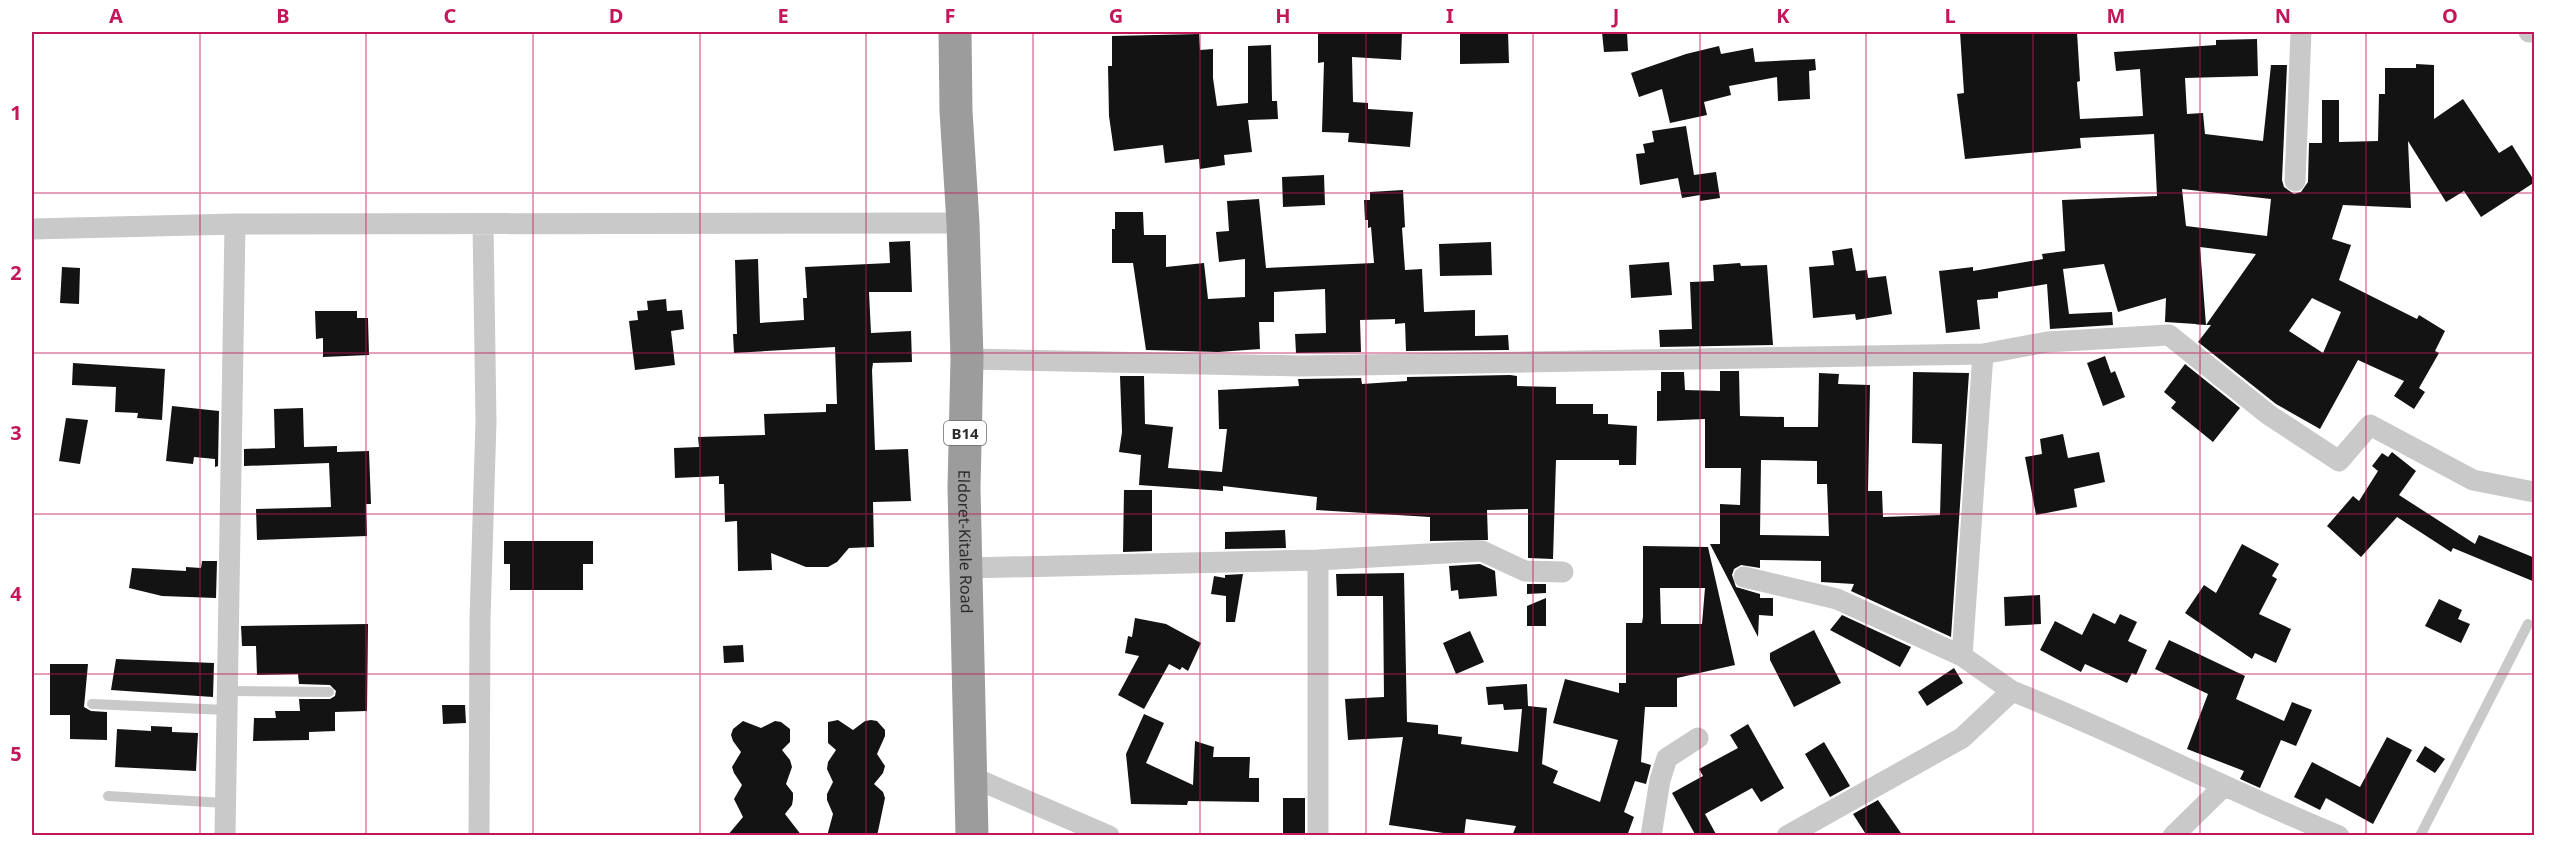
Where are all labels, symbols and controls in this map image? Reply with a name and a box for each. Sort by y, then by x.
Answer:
text: A [109,2,123,29]
text: B [276,2,290,29]
text: C [444,2,457,29]
text: D [609,2,623,29]
text: E [777,2,789,29]
text: F [945,2,955,29]
text: G [1109,2,1123,29]
text: H [1275,2,1291,29]
text: I [1446,2,1454,29]
text: J [1611,2,1619,29]
text: K [1776,2,1790,29]
text: L [1944,2,1956,29]
text: M [2107,2,2125,29]
text: N [2275,2,2291,29]
text: O [2442,2,2458,29]
text: 1 [10,99,22,126]
text: 2 [10,259,22,286]
text: 3 [10,419,22,446]
road number: B14 [944,421,986,445]
street label: Eldoret-Kitale Road [953,470,978,614]
text: 4 [10,580,22,607]
text: 5 [10,740,22,767]

